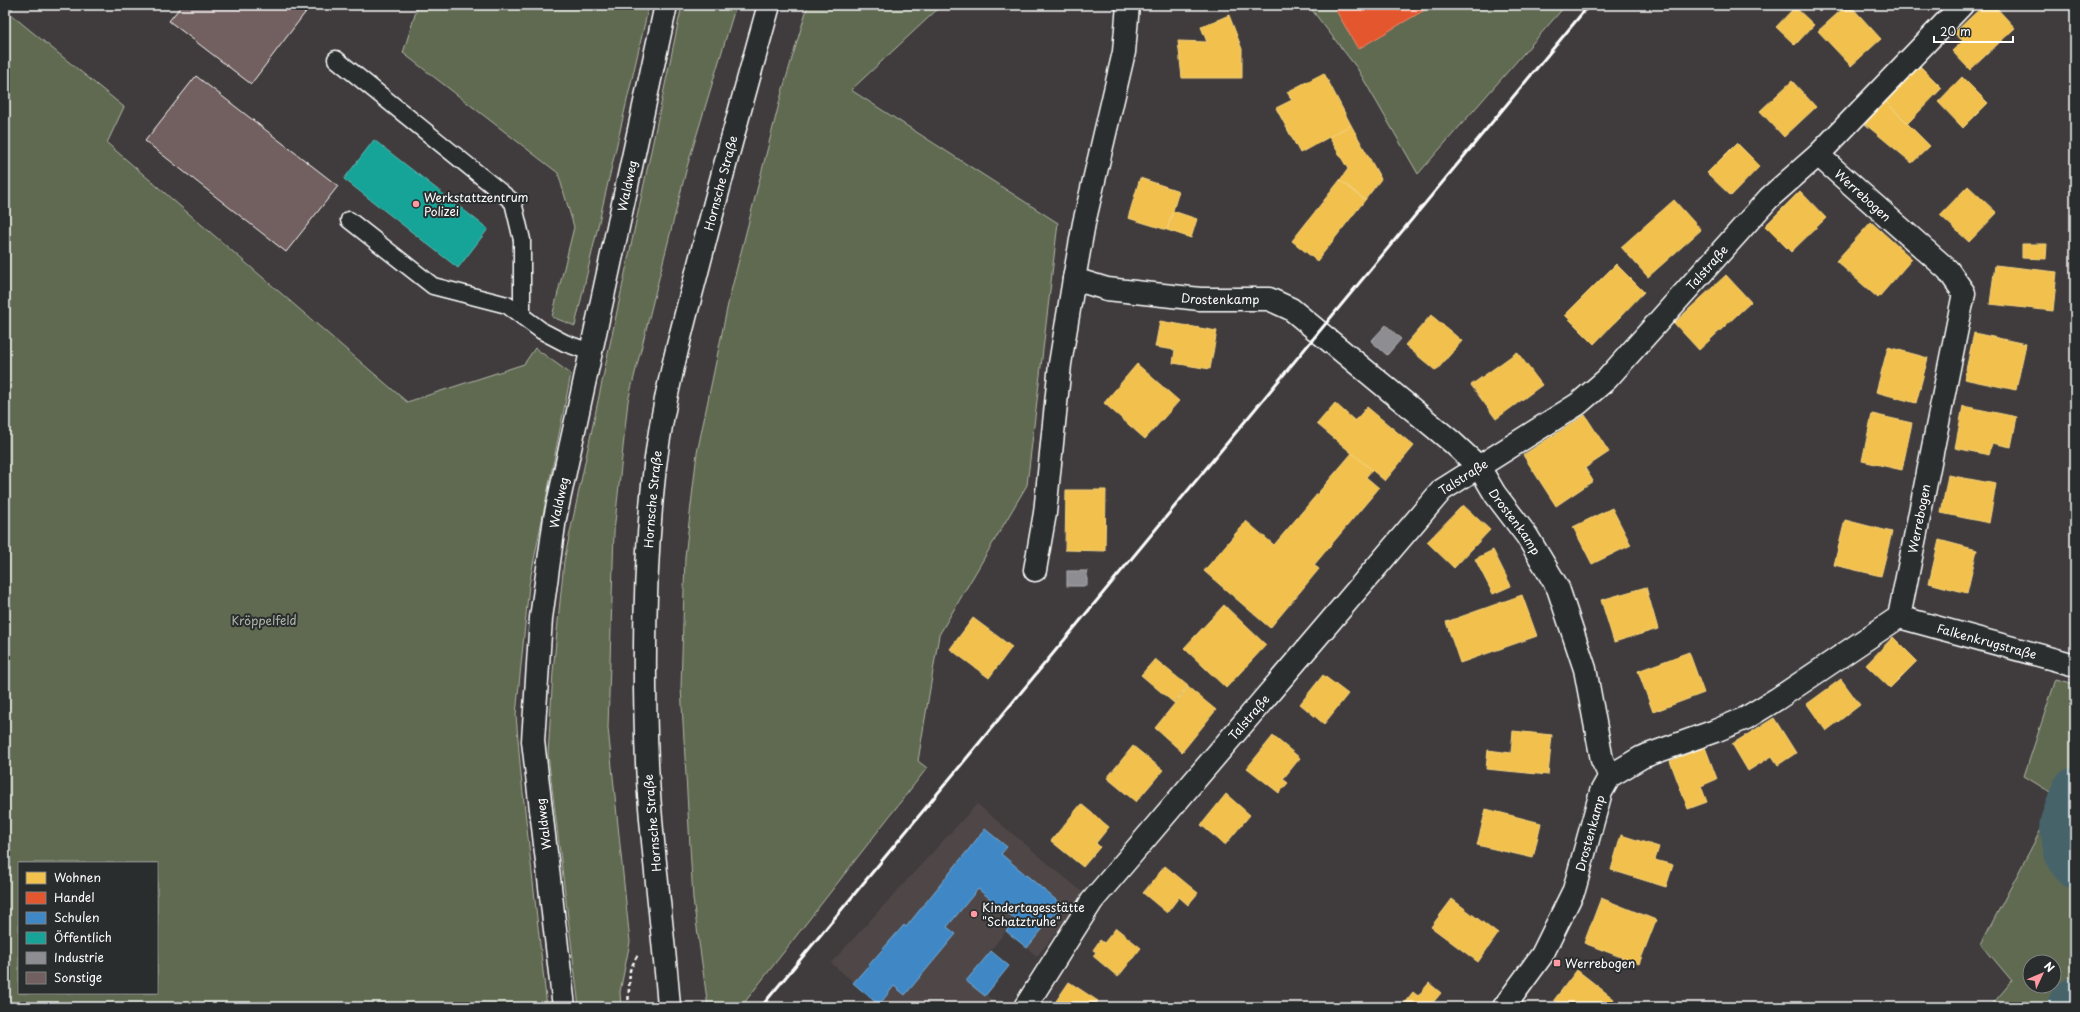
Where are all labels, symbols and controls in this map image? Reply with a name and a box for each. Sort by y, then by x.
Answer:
scale bar [1934,18,2013,44]
text: 20 m [1940,22,1971,40]
street label: Hornsche Straße [699,133,742,232]
street label: Waldweg [613,158,641,213]
street label: Werrebogen [1831,165,1895,225]
place label: Werkstattzentrum Polizei [424,188,529,220]
marker: Werkstattzentrum Polizei [411,199,421,209]
street label: Talstraße [1682,241,1732,294]
street label: Drostenkamp [1180,288,1259,308]
street label: Hornsche Straße [639,449,666,549]
street label: Talstraße [1435,454,1491,499]
street label: Waldweg [545,475,573,529]
street label: Werrebogen [1903,482,1934,555]
street label: Drostenkamp [1485,485,1545,558]
park label: Kröppelfeld [232,611,296,629]
street label: Falkenkrugstraße [1935,619,2039,663]
street label: Talstraße [1224,690,1273,744]
street label: Hornsche Straße [639,774,665,872]
street label: Drostenkamp [1571,793,1609,873]
street label: Waldweg [531,797,555,851]
legend [18,862,158,994]
text: Wohnen [54,868,101,886]
text: Handel [54,888,94,906]
place label: Kindertagesstätte "Schatztruhe" [982,898,1085,930]
text: Schulen [54,908,99,926]
marker: Kindertagesstätte "Schatztruhe" [969,909,979,919]
text: Öffentlich [54,928,112,946]
text: Industrie [54,948,104,966]
place label: Werrebogen [1565,954,1635,972]
north arrow [2022,954,2062,994]
marker: Werrebogen [1552,958,1562,968]
text: N [2040,958,2059,976]
text: Sonstige [54,968,102,986]

